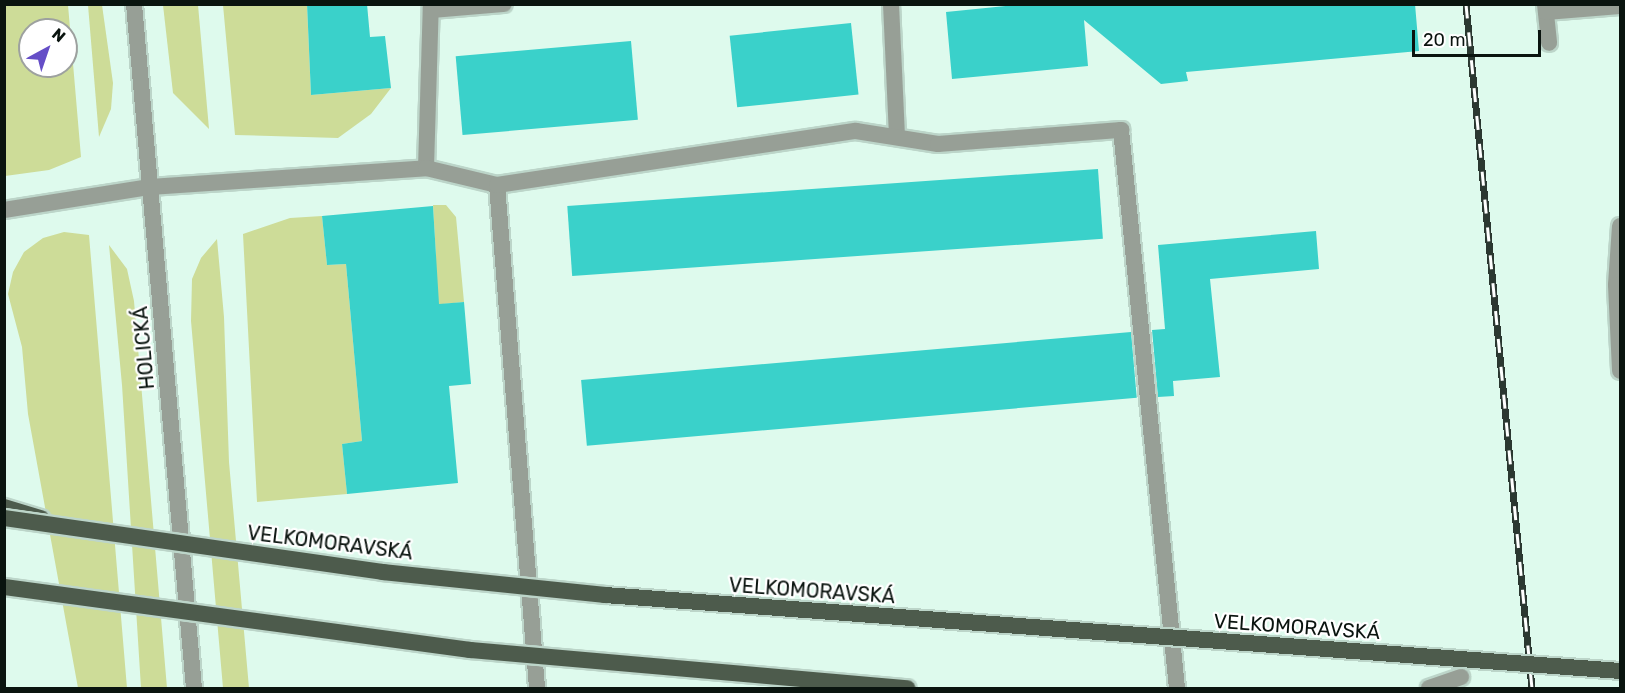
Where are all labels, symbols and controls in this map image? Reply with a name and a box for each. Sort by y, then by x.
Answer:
north arrow [18,18,78,78]
scale bar [1415,18,1544,56]
text: N [48,24,69,46]
text: 20 m [1423,29,1465,51]
street label: HOLICKÁ [128,305,160,391]
street label: VELKOMORAVSKÁ [246,521,414,565]
street label: VELKOMORAVSKÁ [728,573,896,609]
street label: VELKOMORAVSKÁ [1213,609,1381,645]

